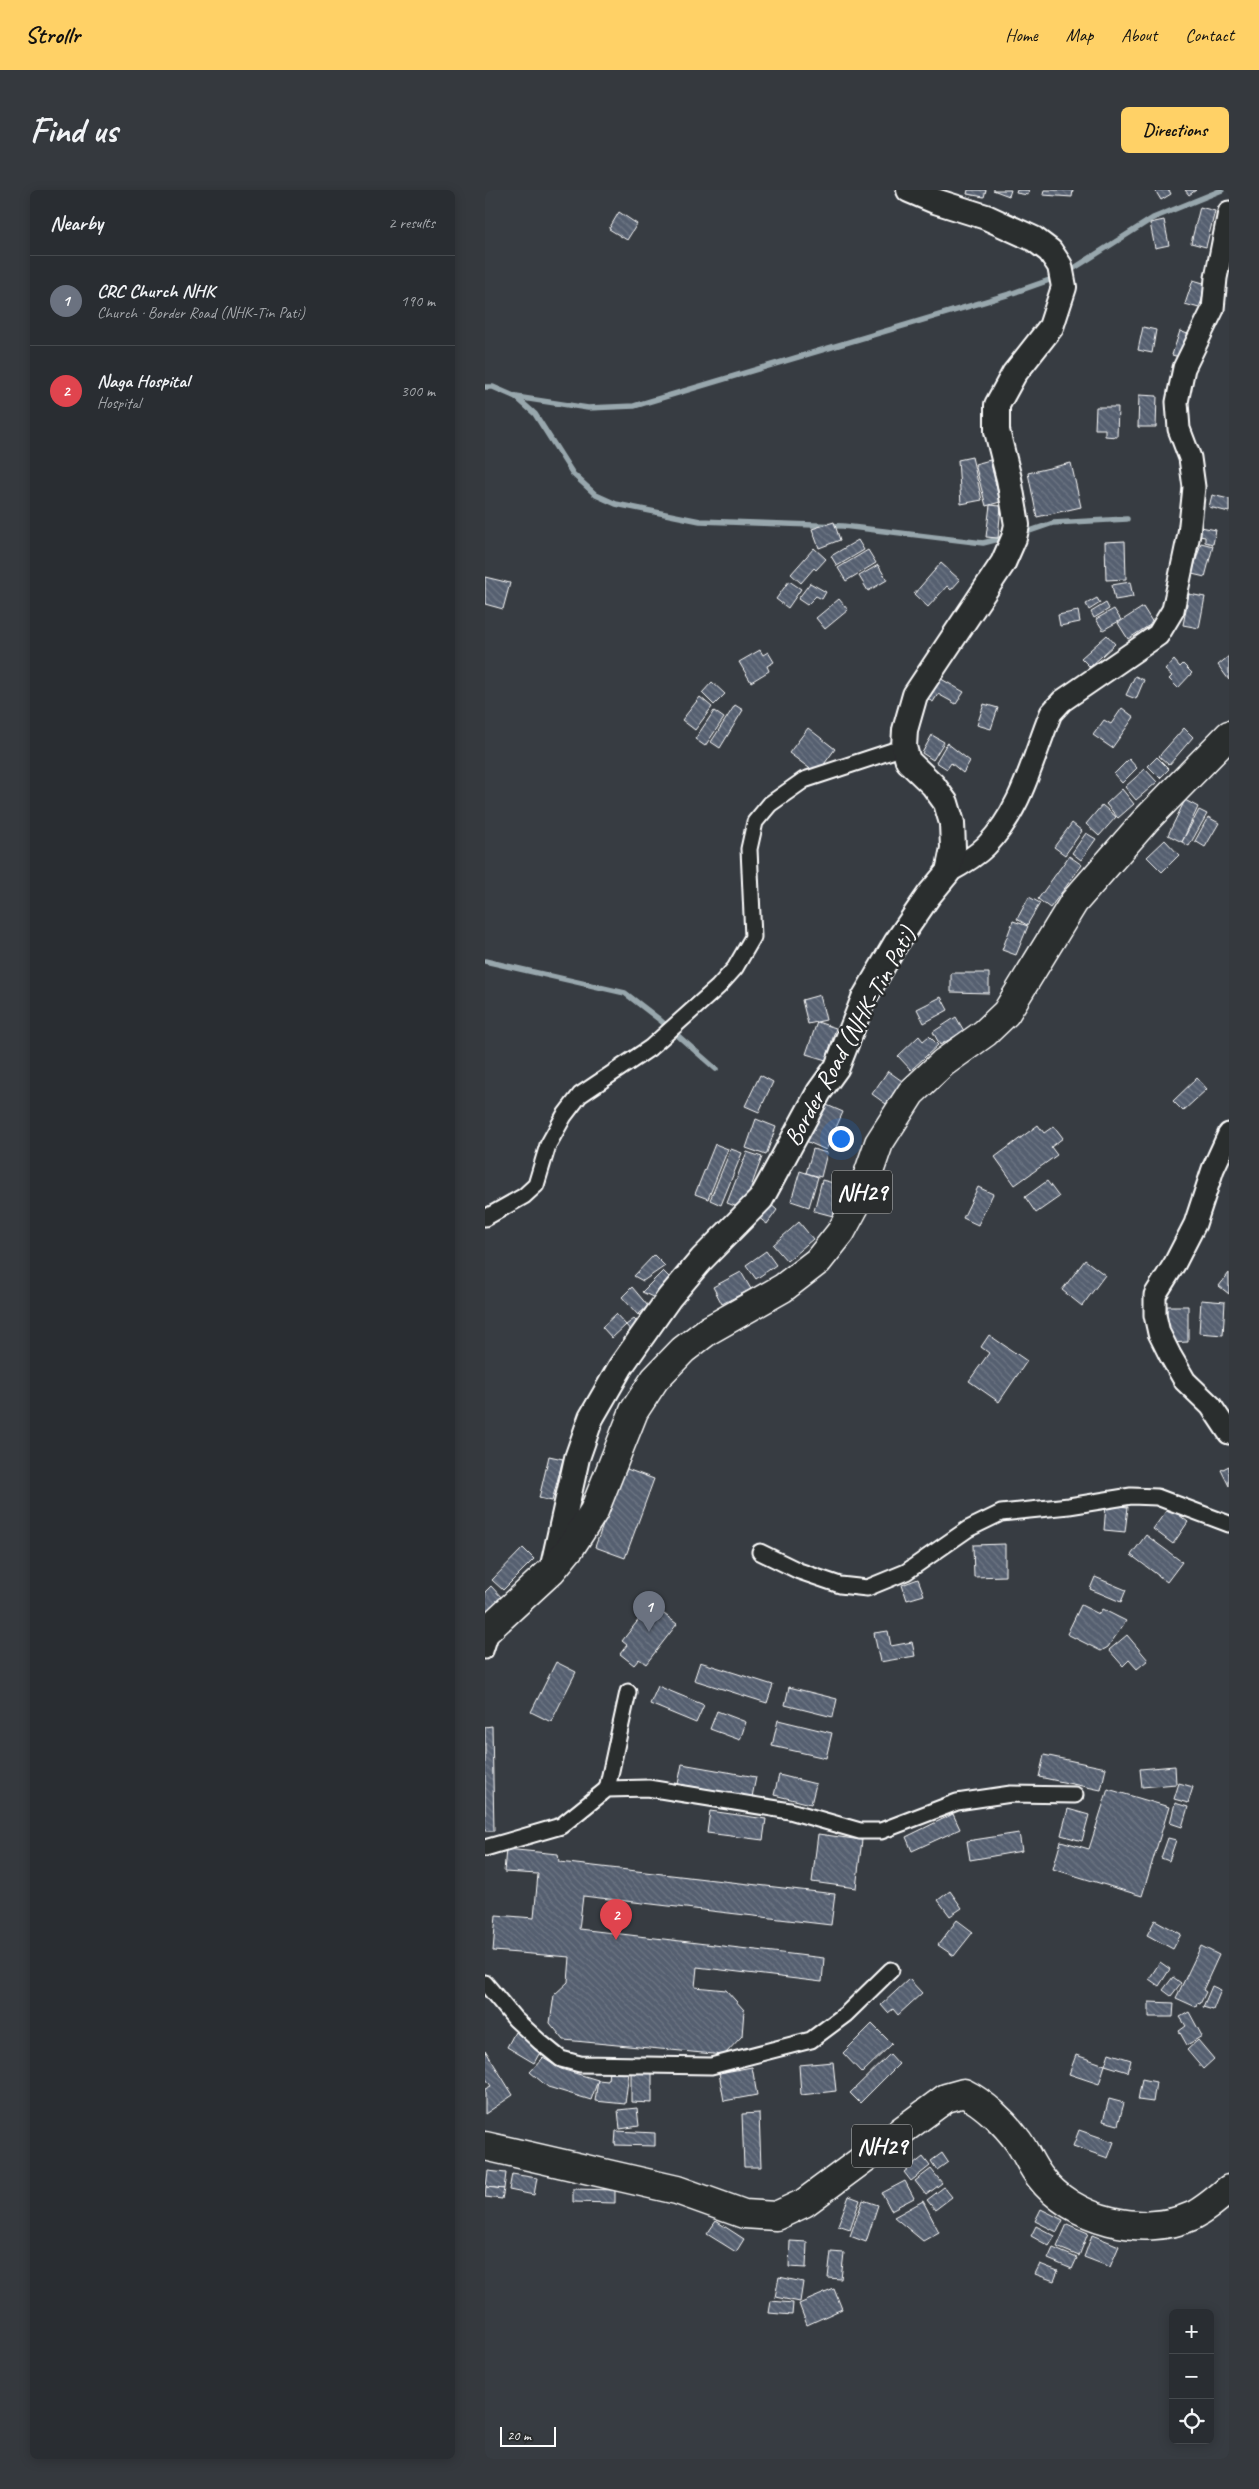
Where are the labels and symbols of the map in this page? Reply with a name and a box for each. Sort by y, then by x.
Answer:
street label: Border Road (NHK-Tin Pati) [776,920,924,1152]
your location [828,1126,854,1152]
road number: NH29 [832,1170,892,1214]
pin: 1 [633,1591,665,1632]
pin: 2 [600,1899,632,1940]
road number: NH29 [852,2124,912,2168]
scale bar [500,2424,556,2447]

